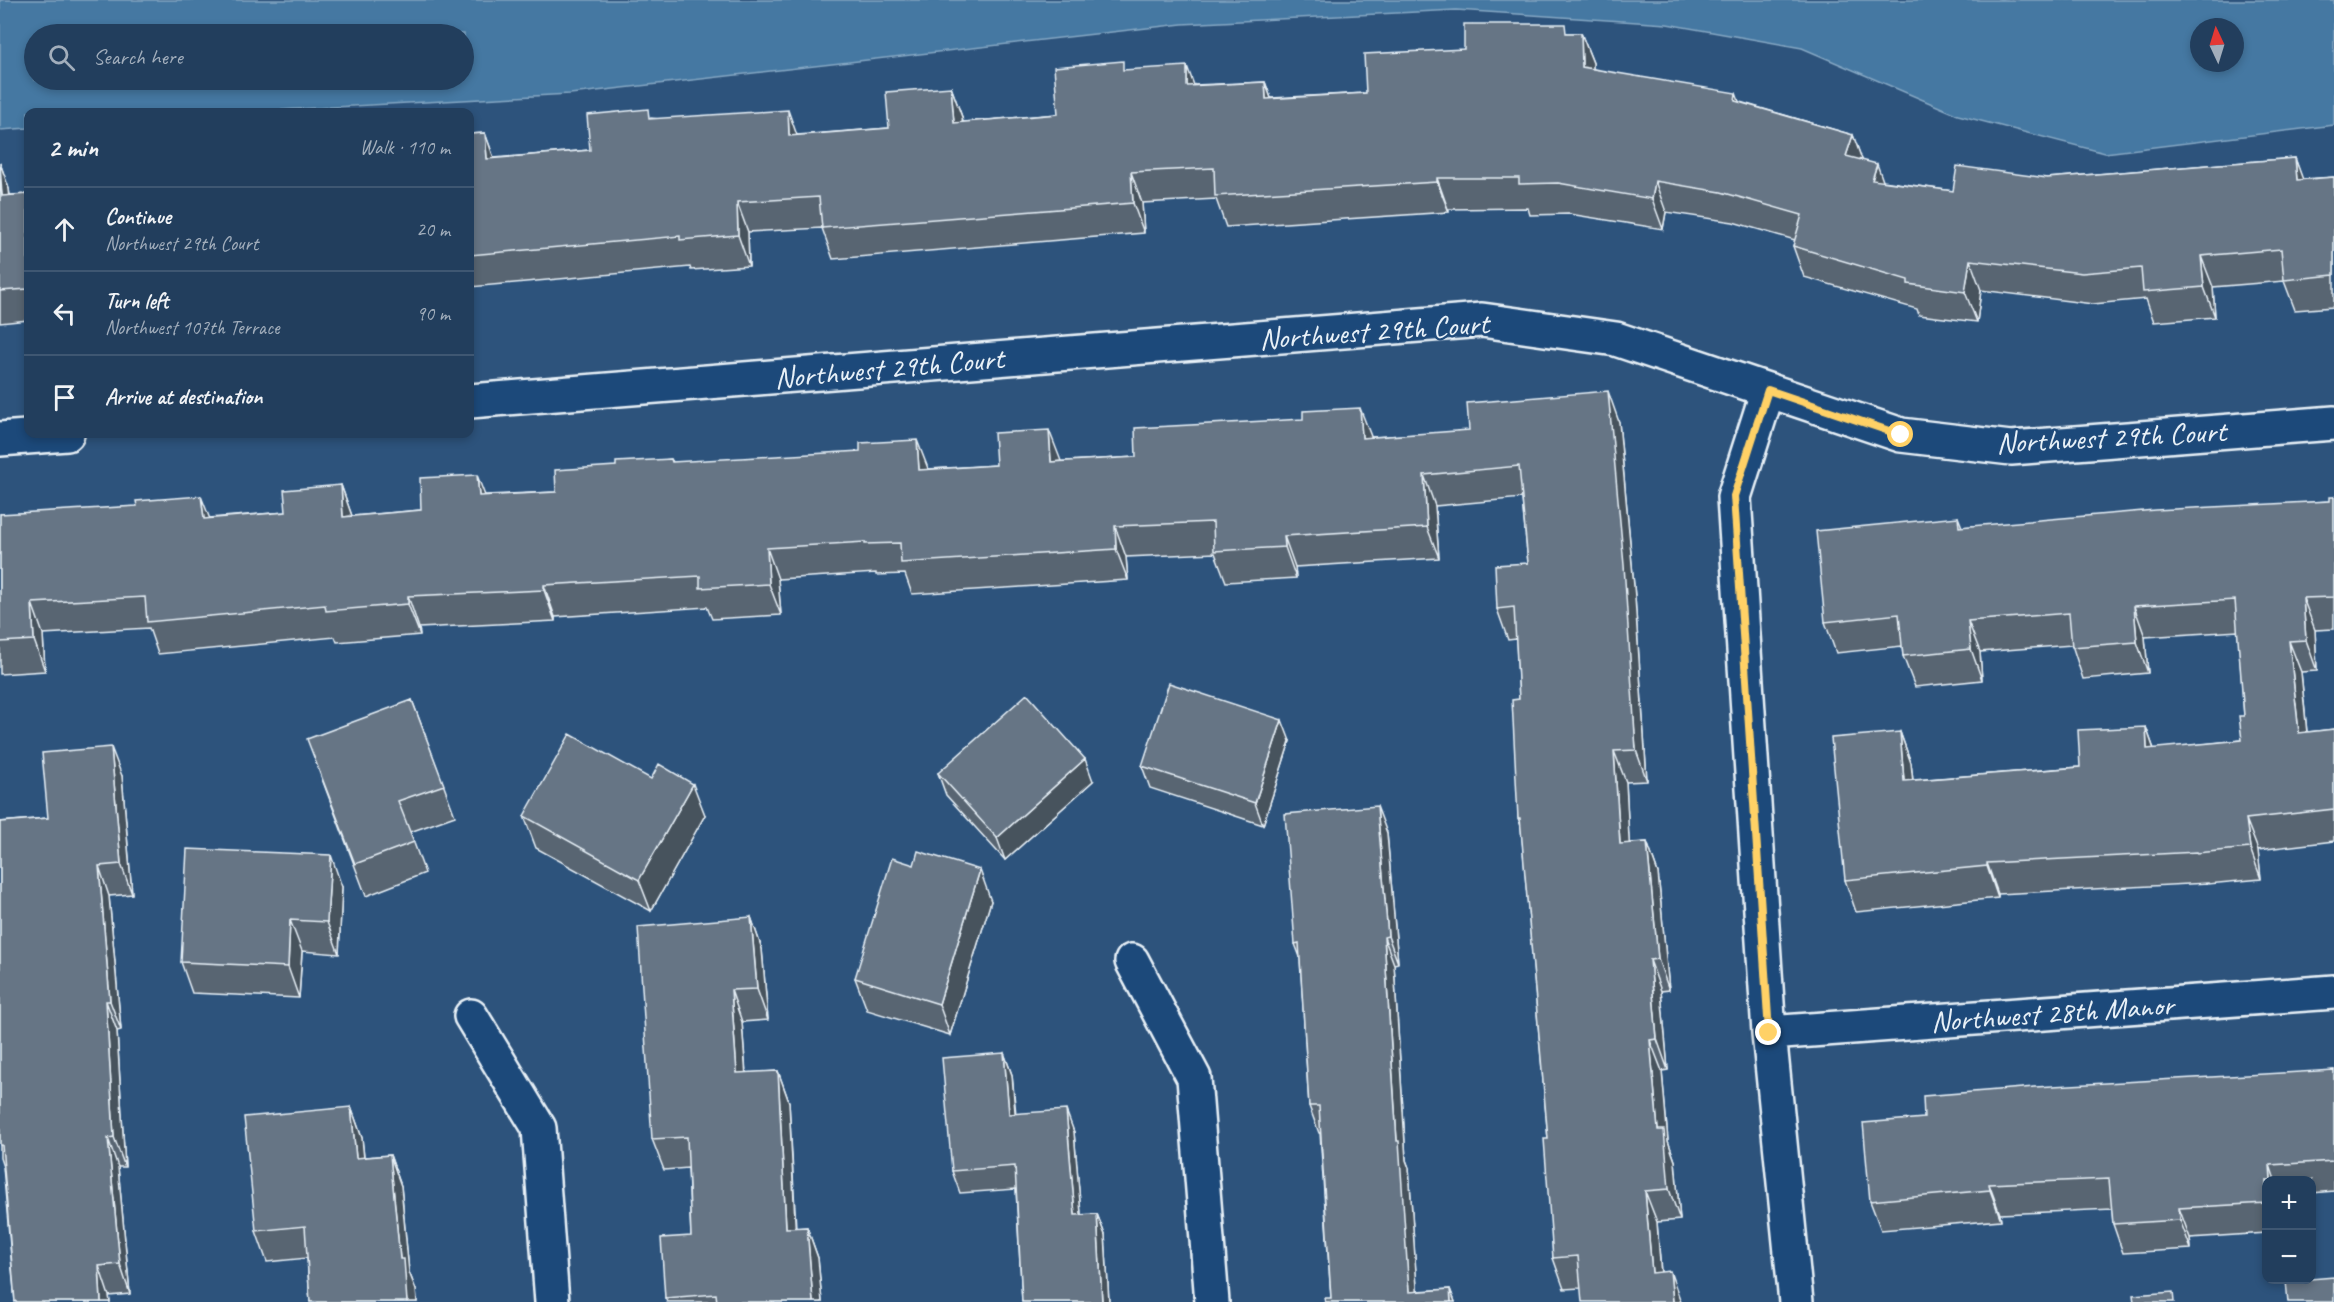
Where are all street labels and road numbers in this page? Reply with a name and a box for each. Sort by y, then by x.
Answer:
street label: Northwest 29th Court [1258,304,1493,358]
street label: Northwest 29th Court [773,339,1008,397]
street label: Northwest 29th Court [1995,412,2230,462]
street label: Northwest 28th Manor [1929,985,2178,1040]

